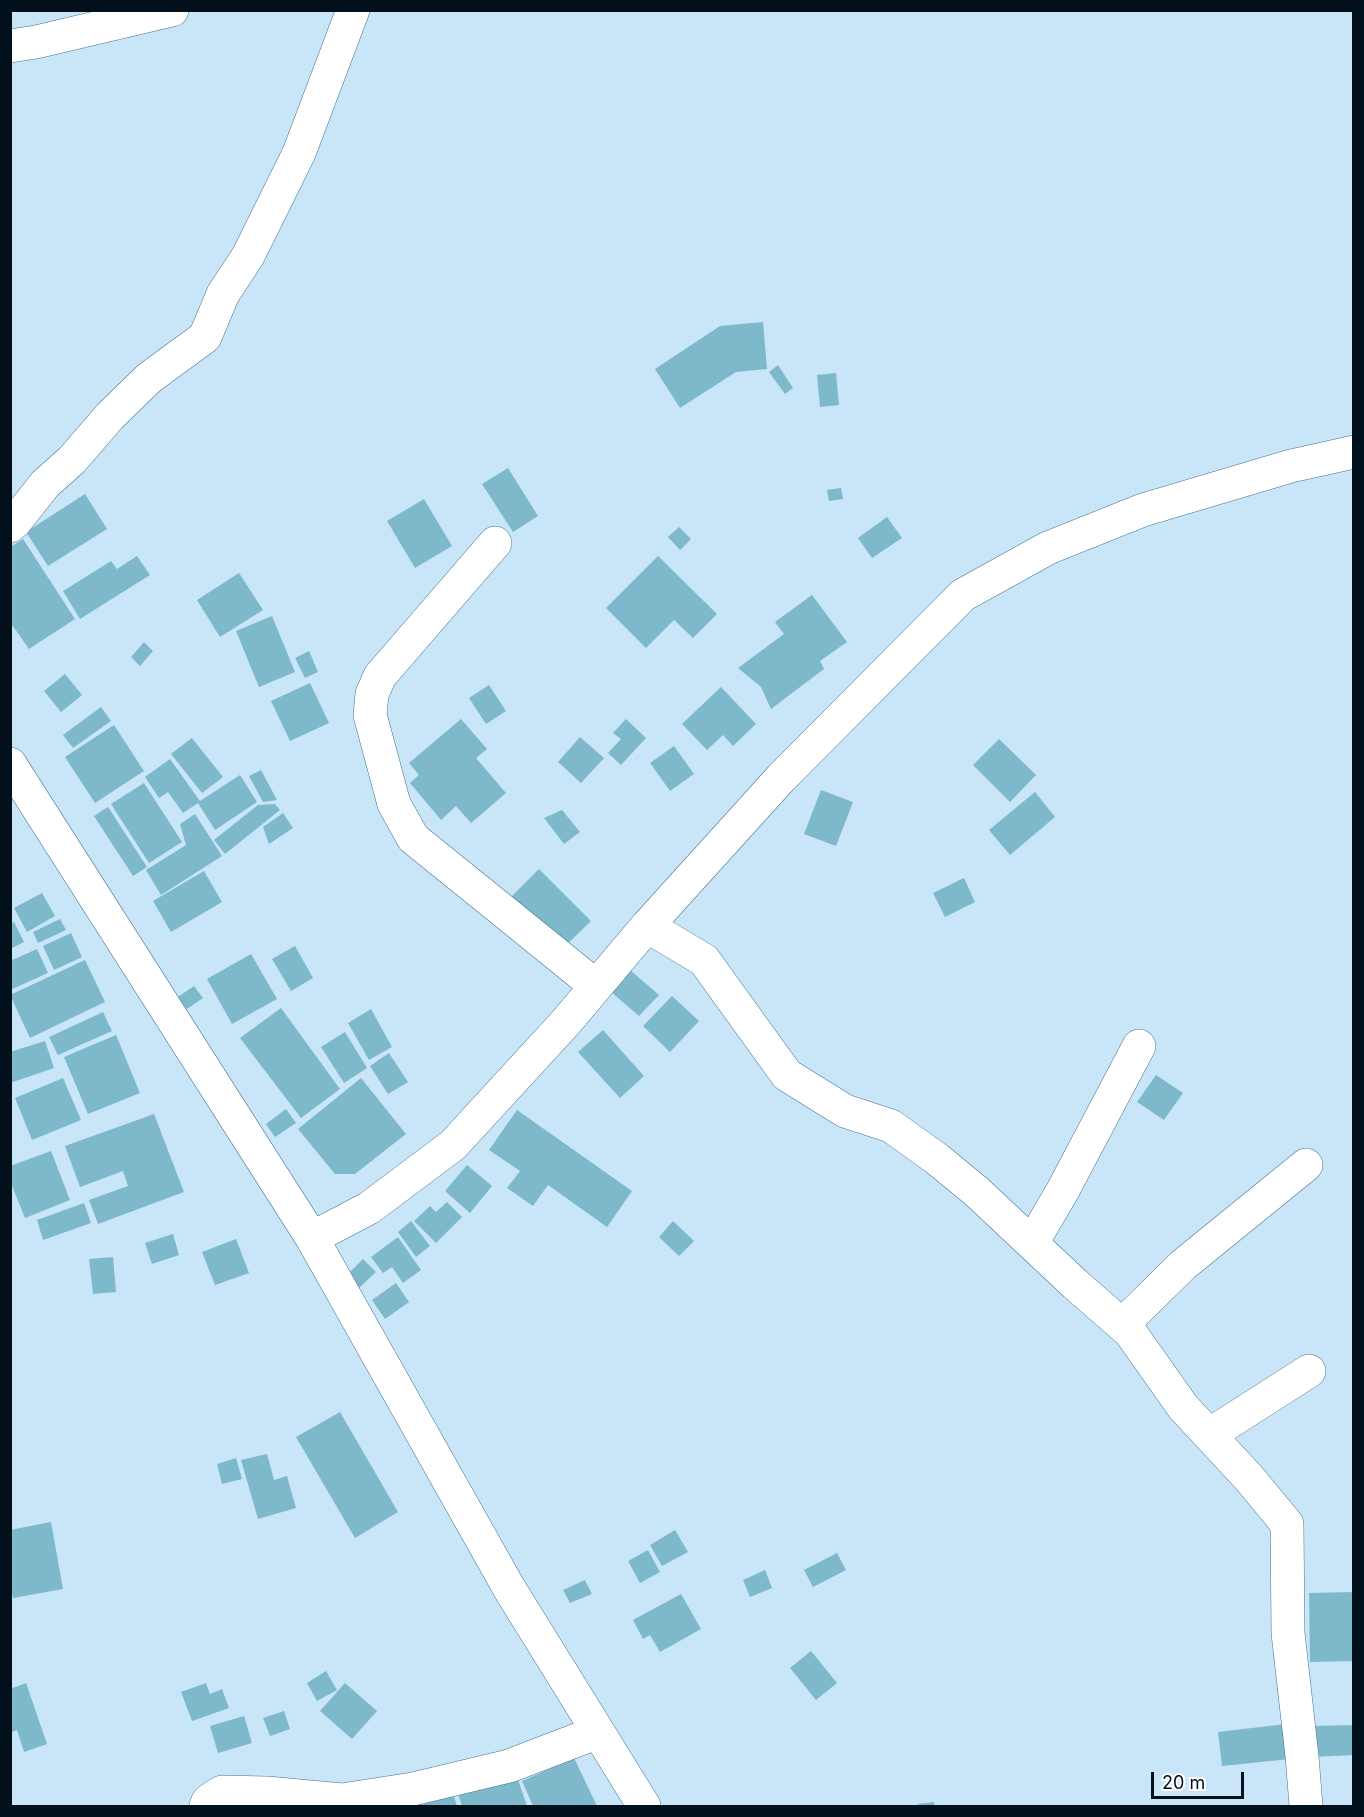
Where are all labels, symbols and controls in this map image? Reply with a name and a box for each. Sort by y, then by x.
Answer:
scale bar [1154,1760,1247,1798]
text: 20 m [1162,1772,1205,1793]

